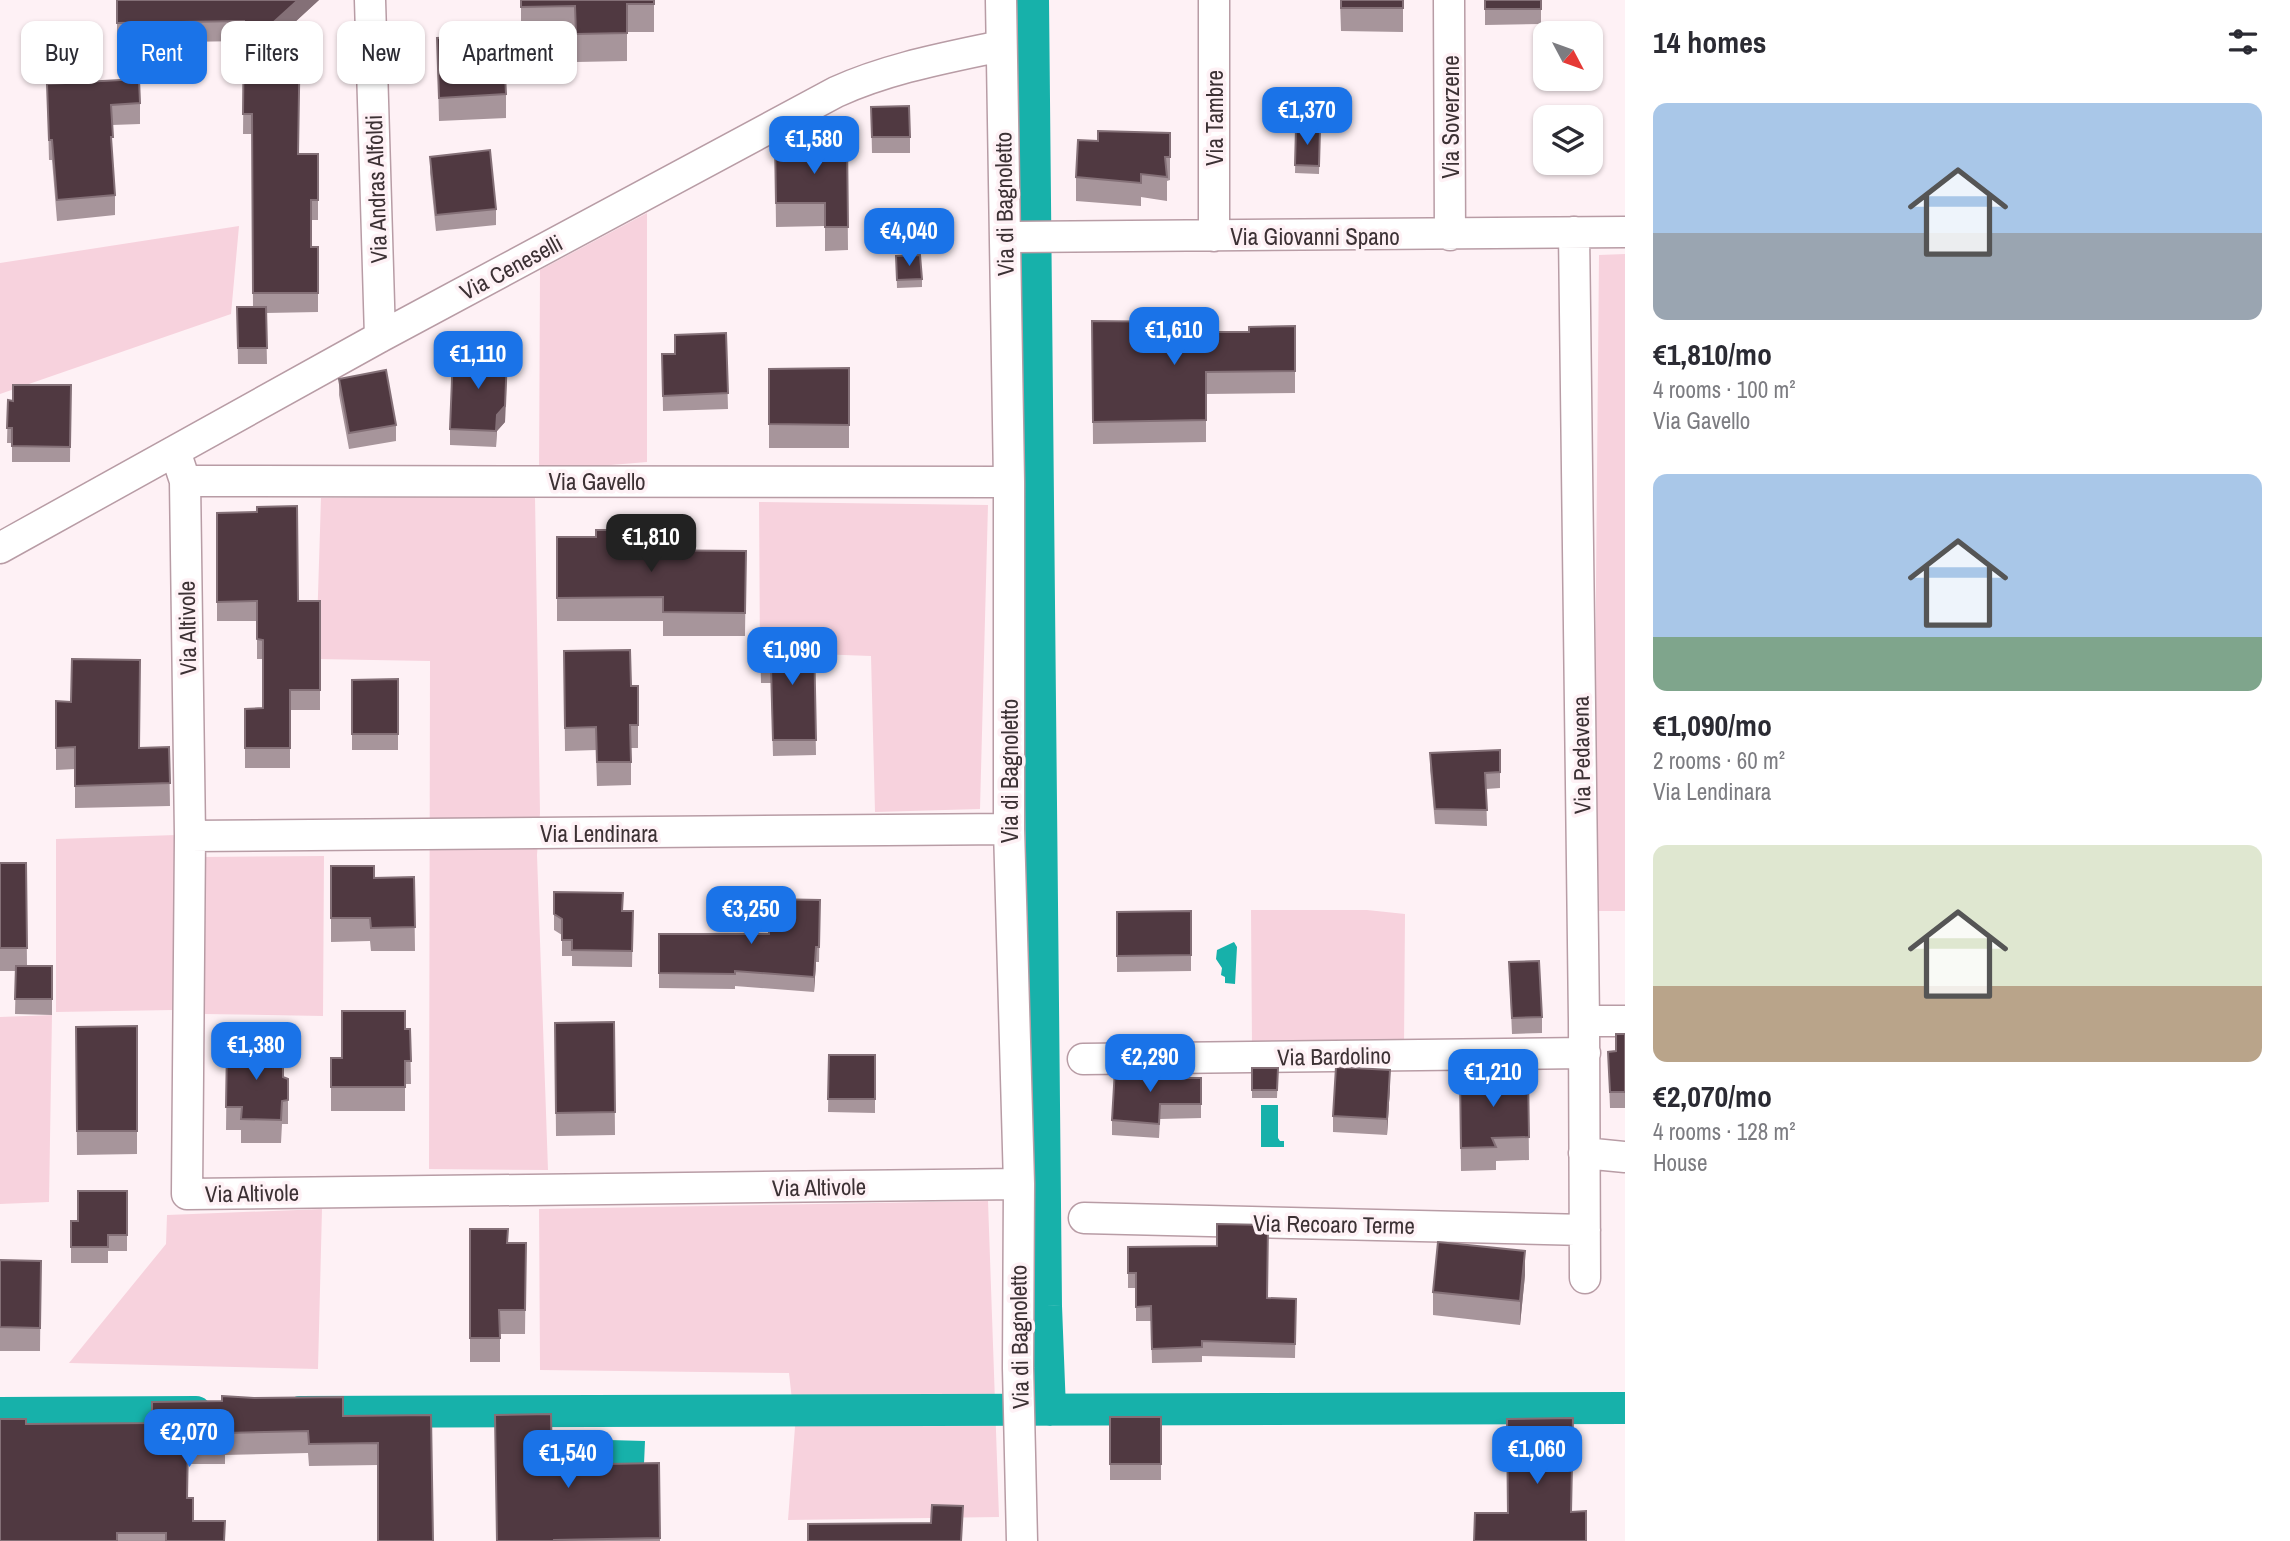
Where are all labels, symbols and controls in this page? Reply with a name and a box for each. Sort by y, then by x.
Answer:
chip: Buy [21,21,103,84]
chip: Rent [117,21,207,84]
chip: Filters [221,21,323,84]
chip: New [337,21,425,84]
chip: Apartment [439,21,577,84]
north arrow [1533,21,1603,91]
map controls [1533,21,1603,175]
text: 14 homes [1653,22,1767,62]
icon: filters [2224,23,2262,61]
street label: Via Soverzene [1435,55,1466,179]
street label: Via Tambre [1199,70,1230,166]
pin: €1,370 [1250,88,1364,147]
text: €1,370 [1278,94,1336,125]
button: layers [1533,105,1603,175]
street label: Via Andras Alfoldi [358,114,394,264]
pin: €1,580 [757,116,871,176]
text: €1,580 [785,123,843,154]
street label: Via di Bagnoletto [987,132,1021,276]
icon: home [1895,149,2021,275]
pin: €4,040 [852,208,966,268]
text: €4,040 [880,215,938,246]
street label: Via Giovanni Spano [1230,221,1400,252]
street label: Via Ceneselli [454,227,568,307]
pin: €1,610 [1117,308,1231,367]
text: €1,610 [1145,314,1203,345]
pin: €1,110 [421,332,535,391]
text: €1,810/mo [1653,334,1772,374]
text: €1,110 [450,338,506,369]
text: 4 rooms · 100 m² [1653,374,1796,405]
text: Via Gavello [1653,405,1750,436]
street label: Via Gavello [548,466,646,497]
pin: €1,810 [594,514,708,574]
icon: home [1895,520,2021,646]
text: €1,810 [622,521,680,552]
street label: Via Altivole [171,581,203,675]
pin: €1,090 [735,628,849,687]
text: €1,090 [763,634,821,665]
street label: Via Pedavena [1564,695,1598,814]
street label: Via di Bagnoletto [994,699,1025,843]
text: €1,090/mo [1653,705,1772,745]
text: 2 rooms · 60 m² [1653,745,1785,776]
text: Via Lendinara [1653,776,1771,807]
street label: Via Lendinara [540,818,659,849]
pin: €3,250 [694,886,808,946]
icon: home [1895,891,2021,1017]
text: €3,250 [722,893,780,924]
pin: €1,380 [199,1023,313,1082]
text: €1,380 [227,1029,285,1060]
pin: €2,290 [1093,1034,1207,1094]
street label: Via Bardolino [1277,1040,1391,1072]
text: €2,290 [1121,1041,1179,1072]
pin: €1,210 [1436,1050,1550,1109]
text: €1,210 [1464,1056,1522,1087]
text: €2,070/mo [1653,1076,1772,1116]
text: 4 rooms · 128 m² [1653,1116,1796,1147]
text: House [1653,1147,1708,1178]
street label: Via Altivole [772,1171,866,1203]
street label: Via Altivole [205,1177,299,1209]
street label: Via Recoaro Terme [1253,1207,1415,1241]
street label: Via di Bagnoletto [1002,1265,1036,1409]
pin: €2,070 [132,1410,246,1469]
text: €2,070 [160,1416,218,1447]
pin: €1,060 [1480,1426,1594,1486]
pin: €1,540 [511,1430,625,1490]
text: €1,060 [1508,1433,1566,1464]
text: €1,540 [539,1437,597,1468]

